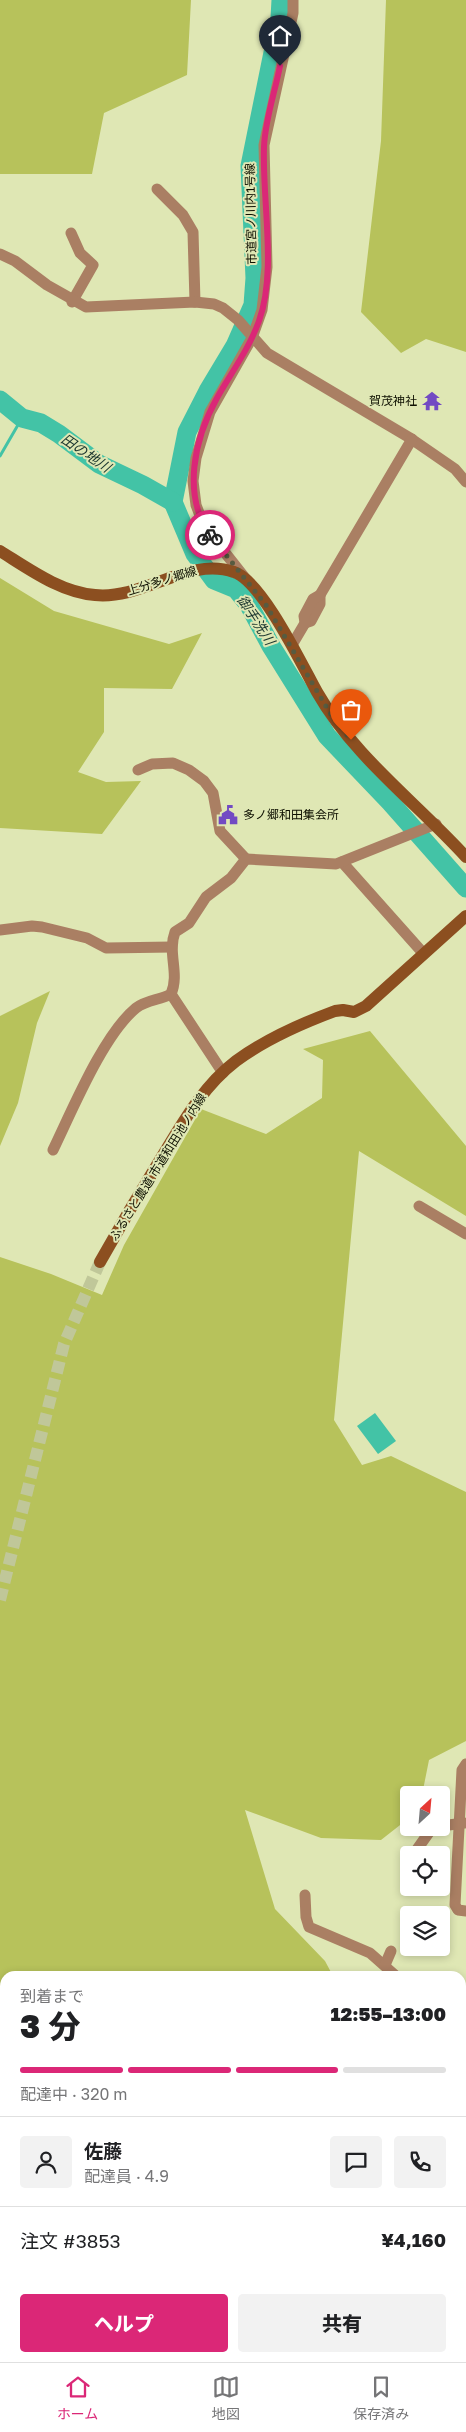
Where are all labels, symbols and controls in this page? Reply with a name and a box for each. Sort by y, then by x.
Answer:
pin [259,15,301,66]
icon: home [266,22,294,50]
street label: 市道宮ノ川内1号線 [242,163,259,265]
temple icon: 賀茂神社 [421,390,443,412]
place label: 賀茂神社 [369,393,417,408]
water label: 田の地川 [58,430,116,476]
courier [185,510,235,560]
icon: bike [196,521,224,549]
street label: 上分多ノ郷線 [125,563,198,598]
water label: 御手洗川 [234,592,280,650]
pin [330,689,372,740]
icon: bag [337,696,365,724]
public building icon: 多ノ郷和田集会所 [217,804,239,826]
place label: 多ノ郷和田集会所 [243,807,339,822]
street label: ふるさと農道 市道和田池ノ内線 [106,1090,209,1243]
north arrow [400,1786,450,1836]
map controls [400,1786,450,1956]
button: locate [400,1846,450,1896]
button: layers [400,1906,450,1956]
text: 到着まで [20,1986,84,2006]
text: 12:55–13:00 [330,2002,446,2025]
text: 3 分 [20,2007,80,2045]
text: 配達中 · 320 m [20,2084,128,2104]
button: person [20,2136,72,2188]
button: chat [330,2136,382,2188]
button: phone [394,2136,446,2188]
text: 佐藤 [84,2139,122,2162]
text: 配達員 · 4.9 [84,2166,169,2186]
text: ¥4,160 [381,2228,446,2251]
text: 注文 #3853 [20,2229,121,2252]
button: ヘルプ [20,2294,228,2352]
button: 共有 [238,2294,446,2352]
tab: ホーム [57,2373,98,2423]
tab: 地図 [212,2373,240,2423]
tab: 保存済み [353,2373,409,2423]

